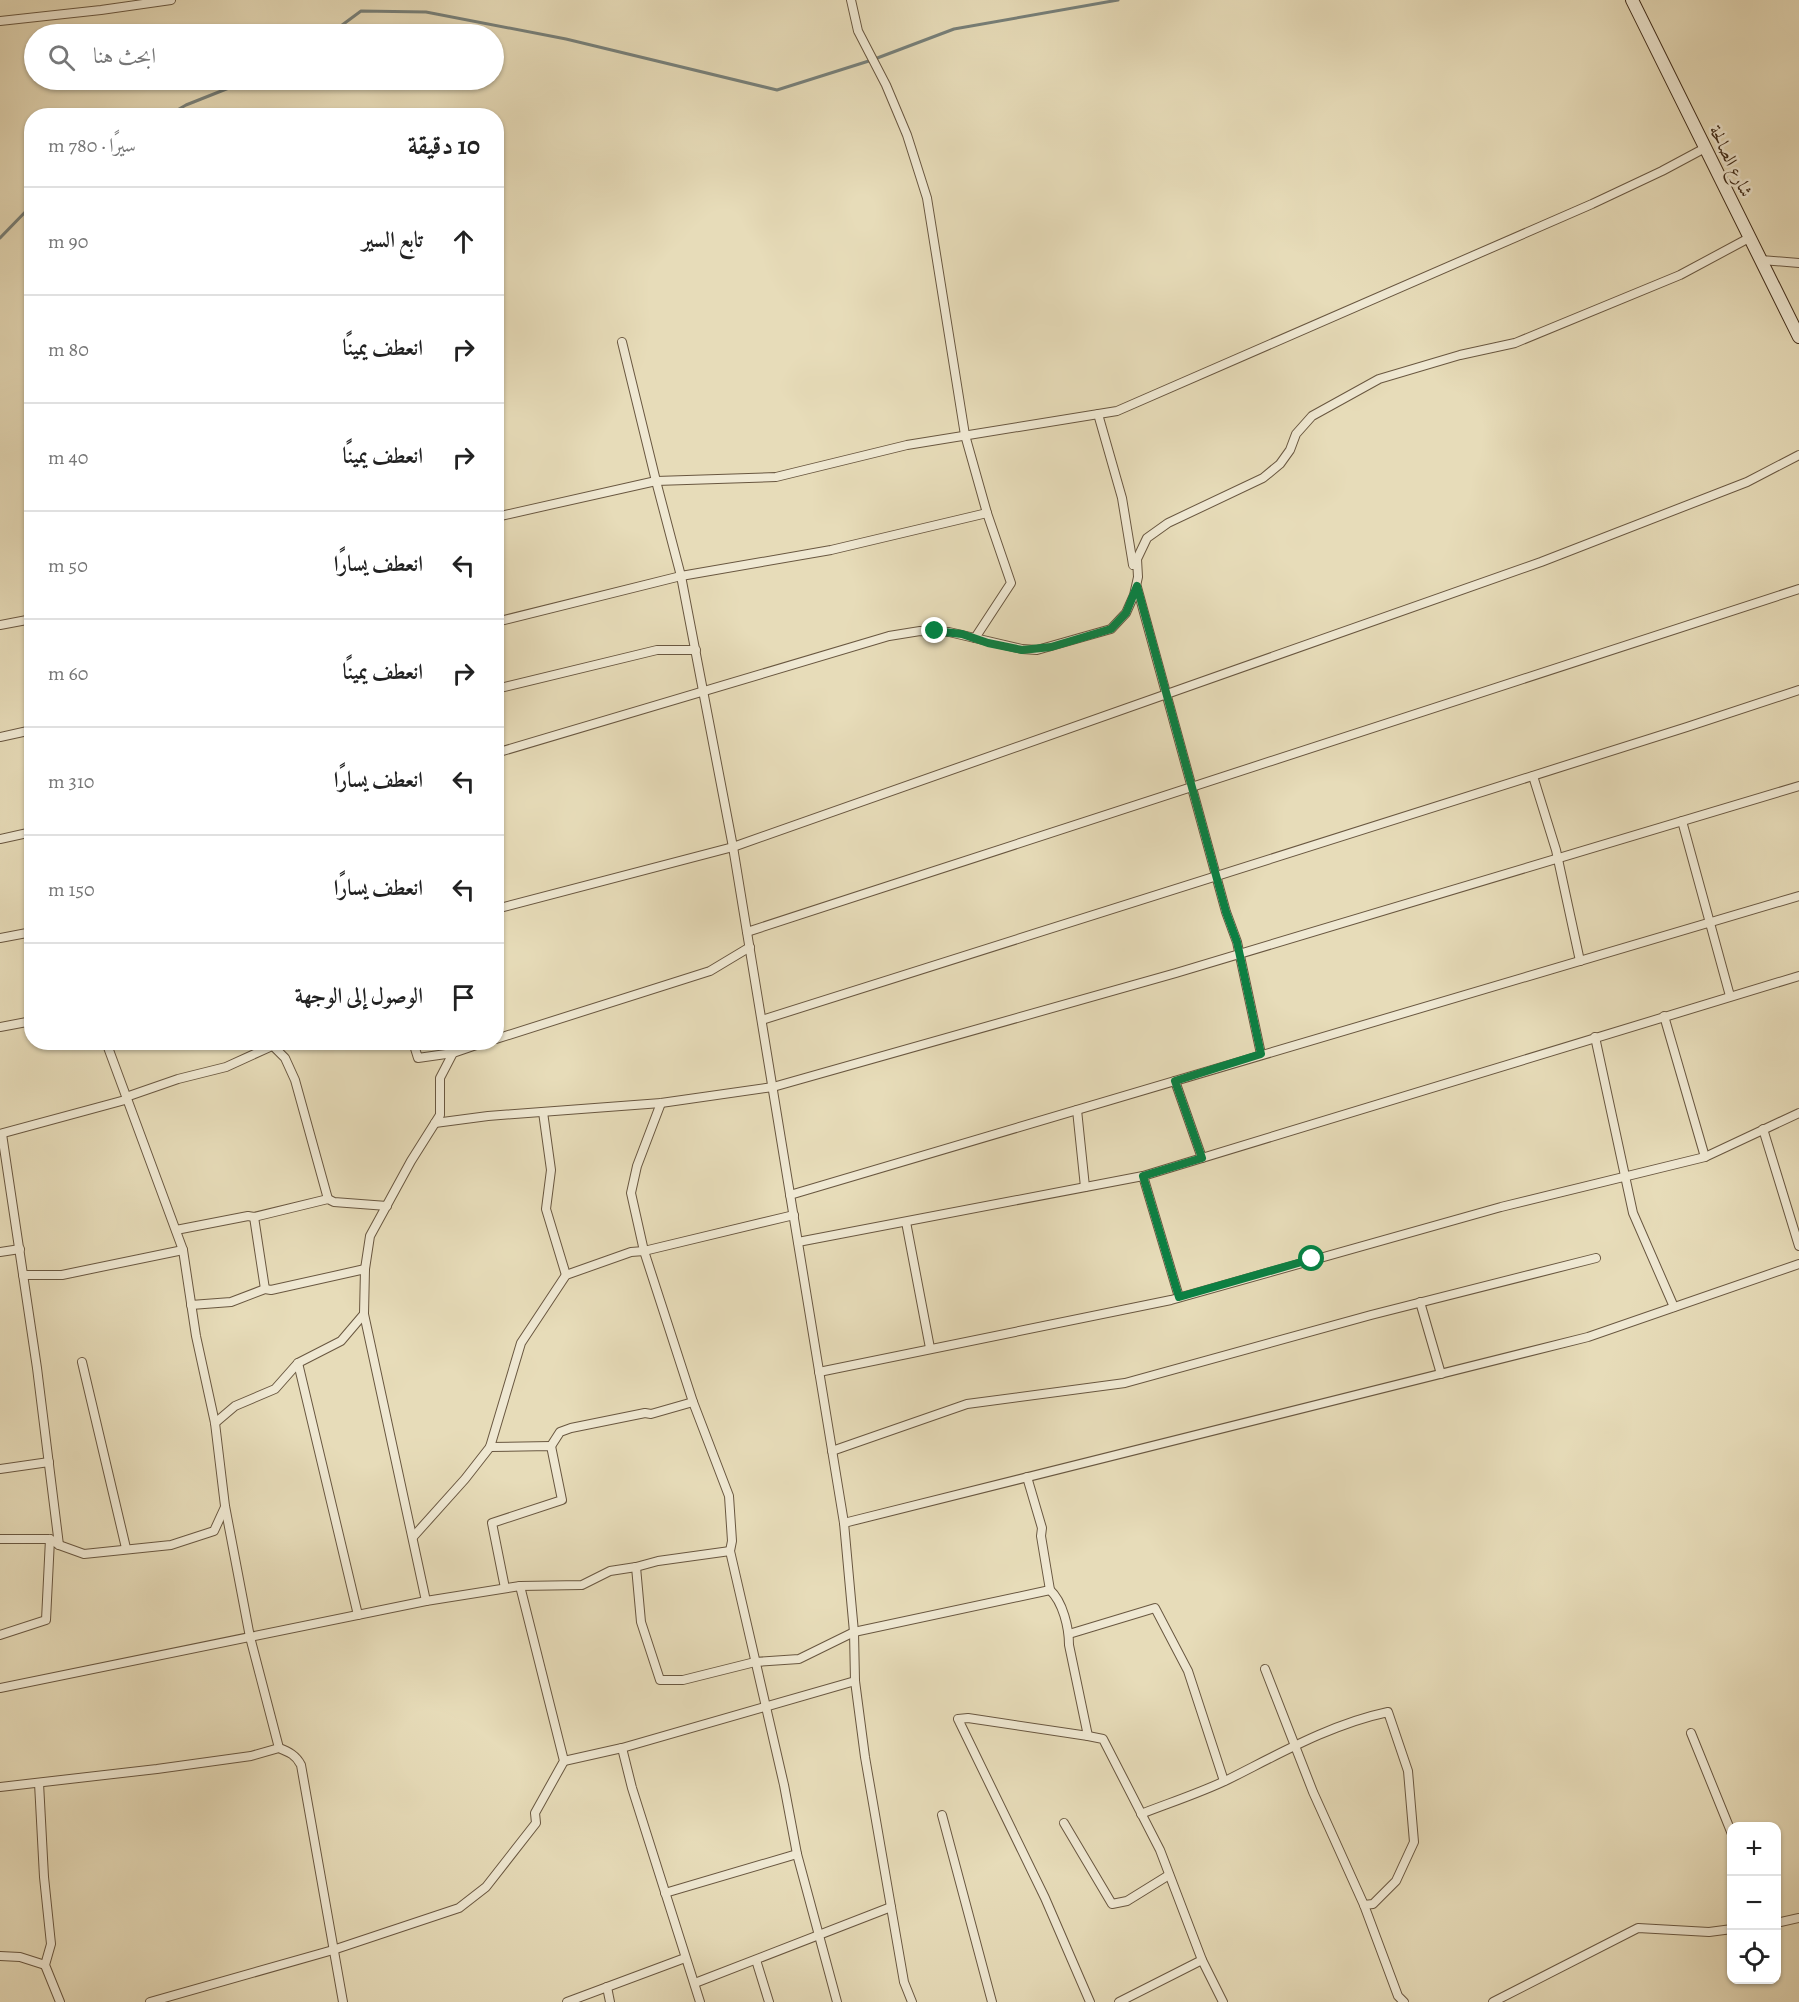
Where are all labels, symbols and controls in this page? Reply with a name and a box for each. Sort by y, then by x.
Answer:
search box [24,24,504,90]
icon: search [45,41,78,74]
text: ابحث هنا [93,41,156,71]
street label: شارع الصالحة [1701,121,1759,202]
text: 10 دقيقة [408,128,480,163]
text: سيرًا · 780 m [48,132,136,159]
text: تابع السير [362,225,423,255]
icon: ahead [447,225,480,258]
text: 90 m [48,228,88,255]
text: انعطف يمينًا [343,333,423,363]
icon: right [447,333,480,366]
text: 80 m [48,336,89,363]
text: انعطف يمينًا [343,441,423,471]
icon: right [447,441,480,474]
text: 40 m [48,444,88,471]
text: انعطف يسارًا [334,549,423,579]
icon: left [447,549,480,582]
text: 50 m [48,552,88,579]
route end [921,617,947,643]
text: انعطف يمينًا [343,657,423,687]
icon: right [447,657,480,690]
text: 60 m [48,660,89,687]
text: انعطف يسارًا [334,765,423,795]
icon: left [447,765,480,798]
text: 310 m [48,768,94,795]
text: انعطف يسارًا [334,873,423,903]
icon: left [447,873,480,906]
text: 150 m [48,876,95,903]
text: الوصول إلى الوجهة [295,981,423,1011]
icon: arrive [447,981,480,1014]
route start [1298,1245,1324,1271]
map controls [1727,1822,1781,1984]
button: + [1727,1822,1781,1876]
button: − [1727,1876,1781,1930]
button: locate [1727,1930,1781,1984]

